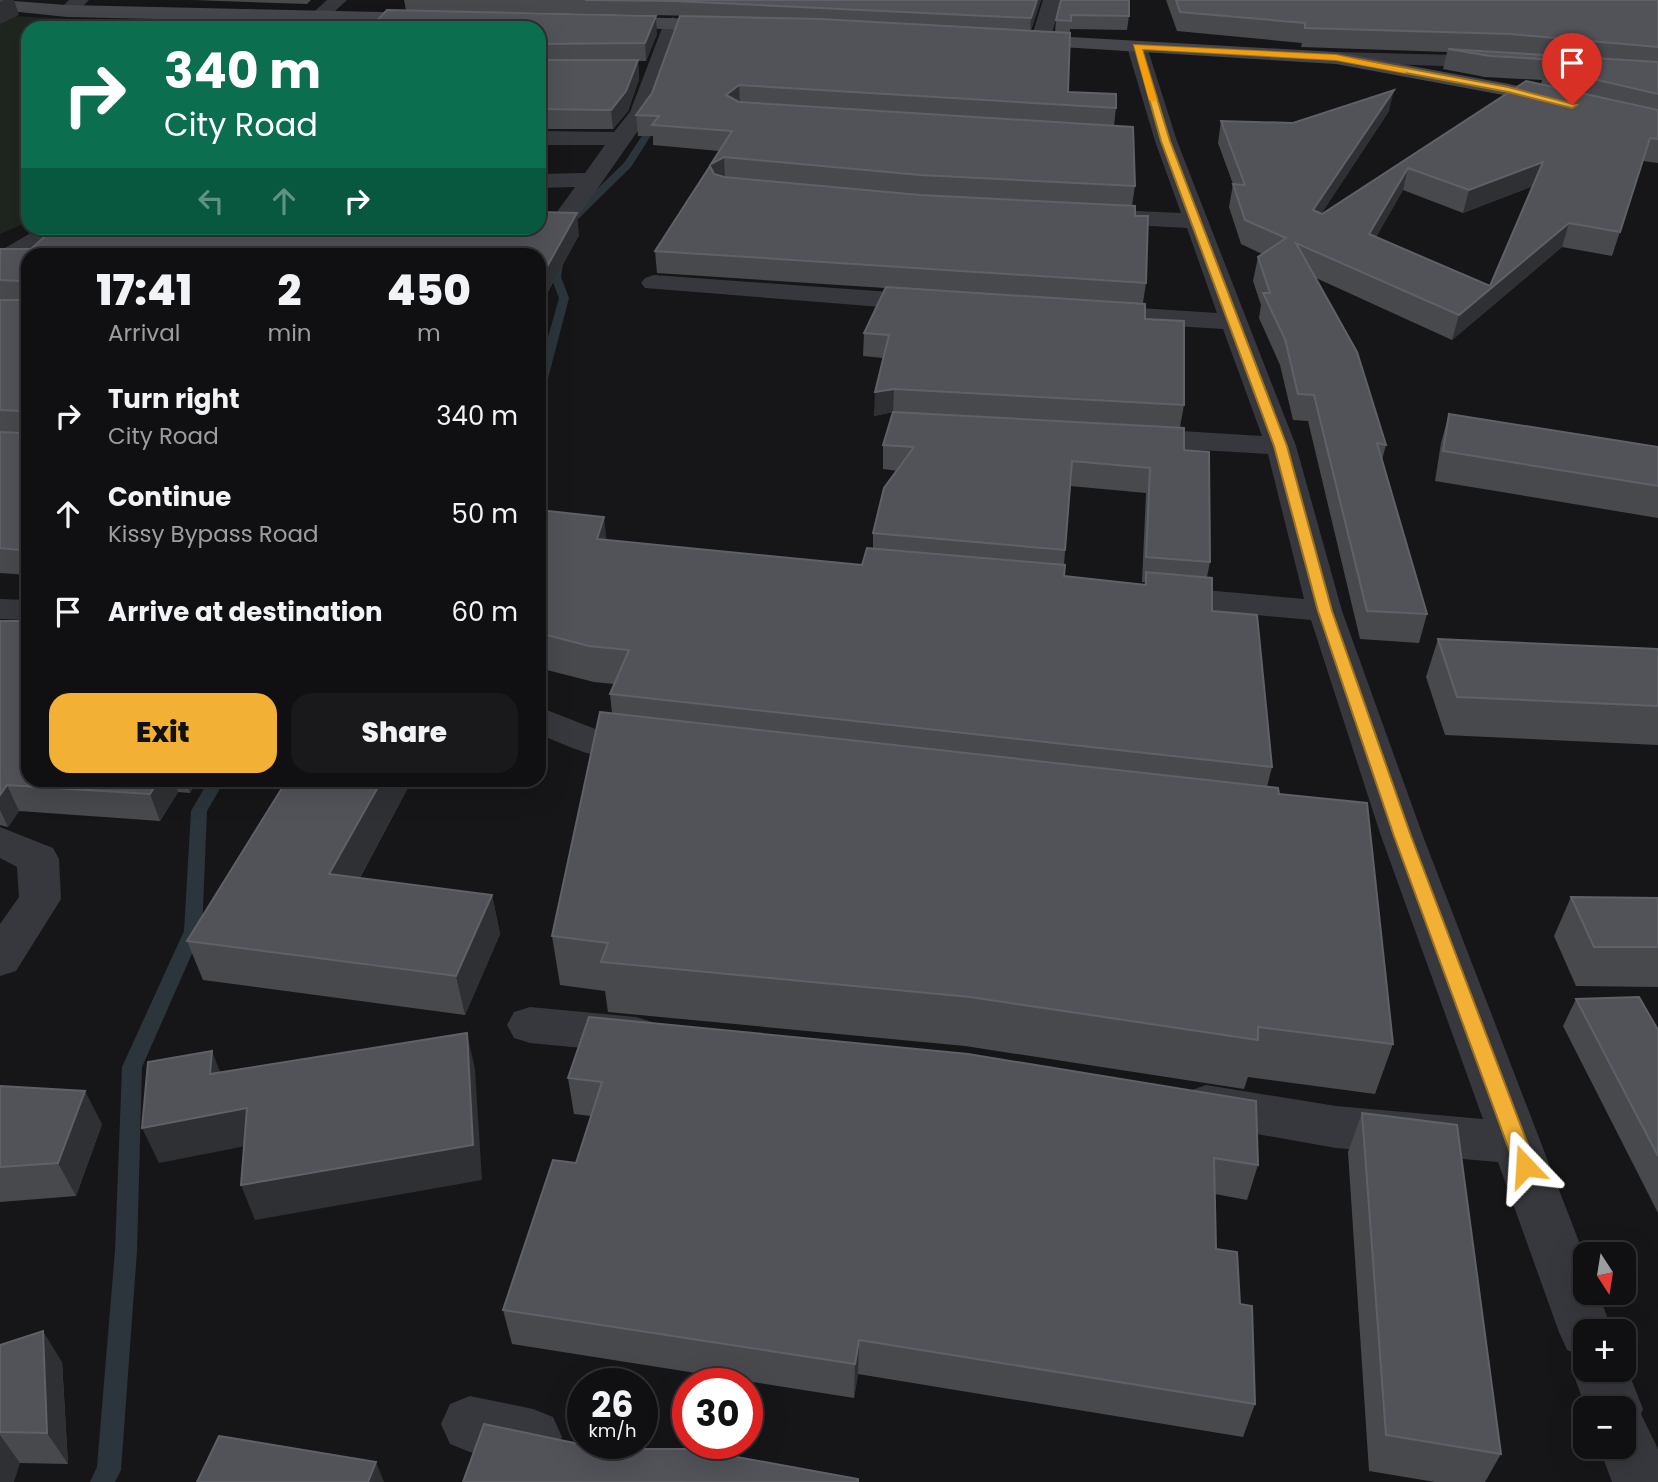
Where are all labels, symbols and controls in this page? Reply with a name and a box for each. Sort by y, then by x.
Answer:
pin [1542,33,1602,105]
text: 340 m [164,37,321,105]
icon: arrive [1553,44,1591,82]
icon: right [49,49,140,140]
text: City Road [164,102,318,147]
icon: left [192,182,230,220]
icon: ahead [265,182,303,220]
icon: right [338,182,376,220]
text: 17:41 [96,261,192,320]
text: 2 [278,261,301,320]
text: 450 [387,261,471,320]
text: Arrival [108,317,180,349]
text: min [267,317,312,349]
text: m [417,317,441,349]
text: Turn right [108,381,240,417]
icon: right [49,397,87,435]
text: 340 m [436,398,518,434]
text: City Road [108,420,219,452]
text: Continue [108,479,231,515]
icon: ahead [49,495,87,533]
text: 50 m [452,496,518,532]
text: Kissy Bypass Road [108,518,319,550]
icon: arrive [49,593,87,631]
text: Arrive at destination [108,594,383,630]
text: 60 m [451,594,518,630]
button: Exit [49,693,277,773]
button: Share [291,693,518,773]
position arrow [1488,1129,1562,1203]
north arrow [1573,1242,1636,1306]
map controls [1573,1242,1636,1459]
button: + [1573,1319,1636,1382]
speed limit sign: 30 [672,1368,763,1459]
text: 26 [591,1380,634,1429]
button: − [1573,1396,1636,1459]
text: km/h [589,1418,636,1443]

